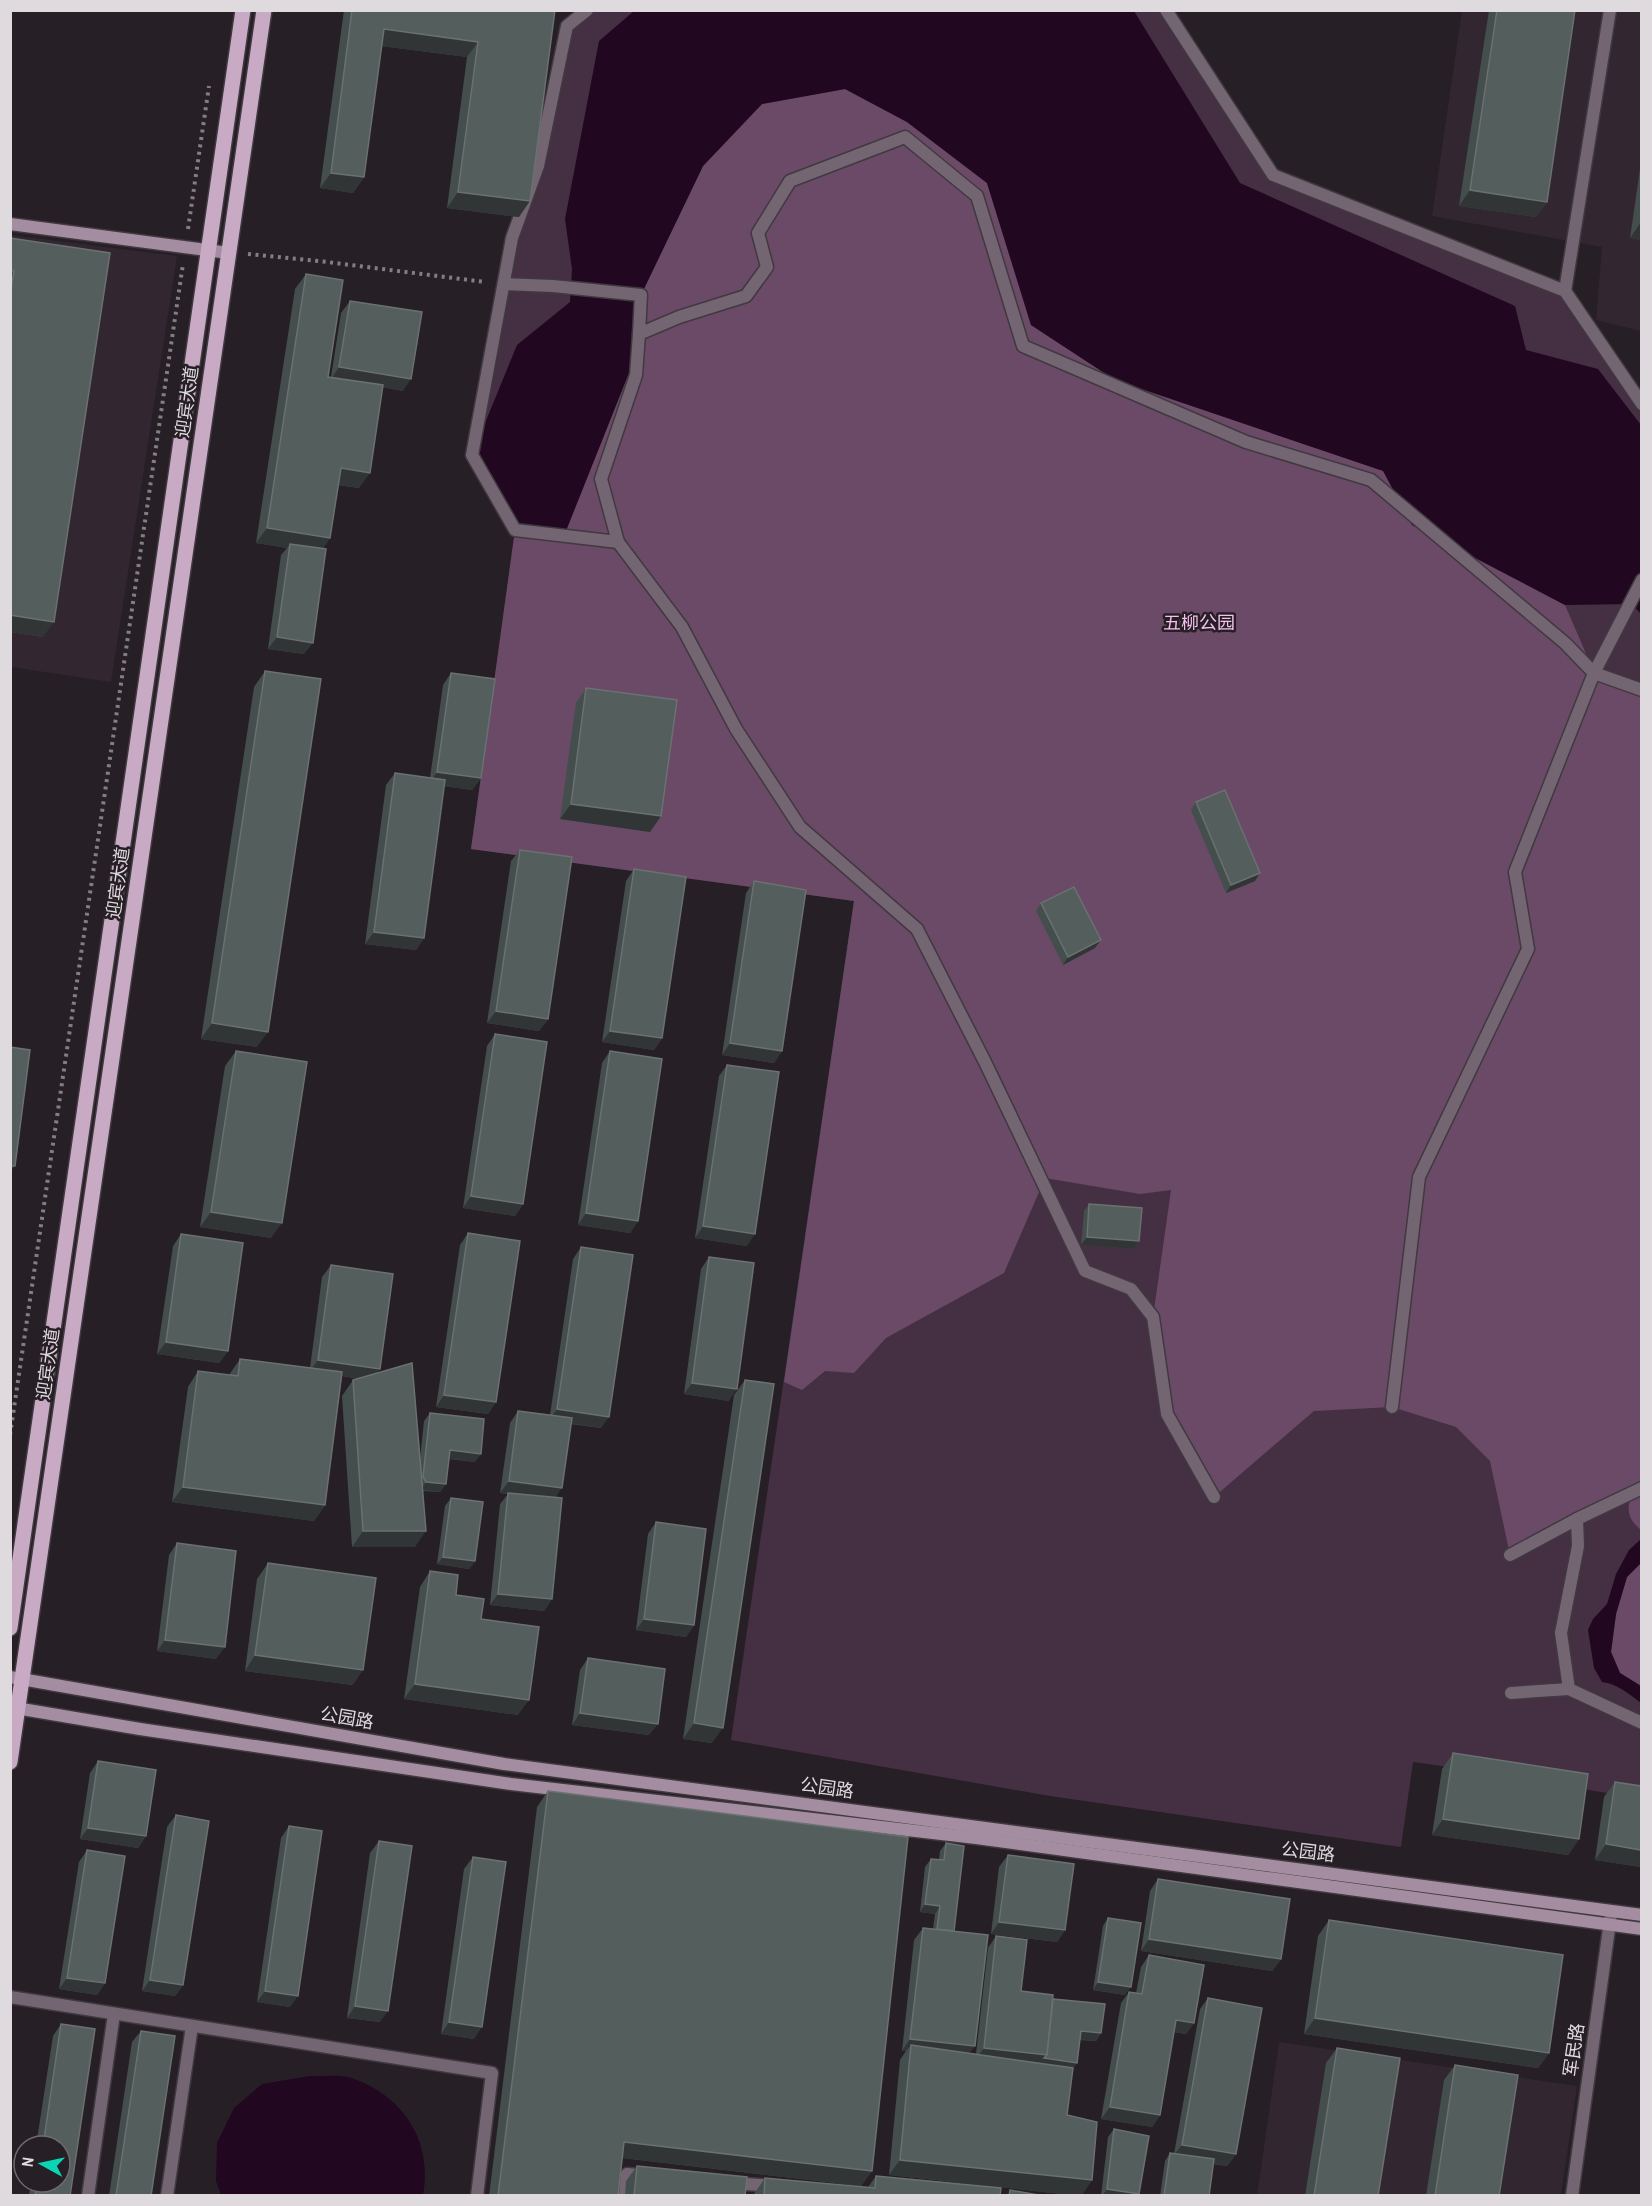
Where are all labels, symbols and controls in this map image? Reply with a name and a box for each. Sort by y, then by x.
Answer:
street label: 迎宾大道 [169,365,204,439]
park label: 五柳公园 [1163,610,1235,635]
street label: 迎宾大道 [100,846,135,920]
street label: 迎宾大道 [30,1327,65,1401]
street label: 公园路 [318,1701,376,1735]
street label: 公园路 [799,1771,856,1804]
street label: 公园路 [1280,1836,1336,1867]
street label: 军民路 [1557,2021,1590,2078]
north arrow [12,2134,72,2194]
text: N [16,2156,39,2168]

